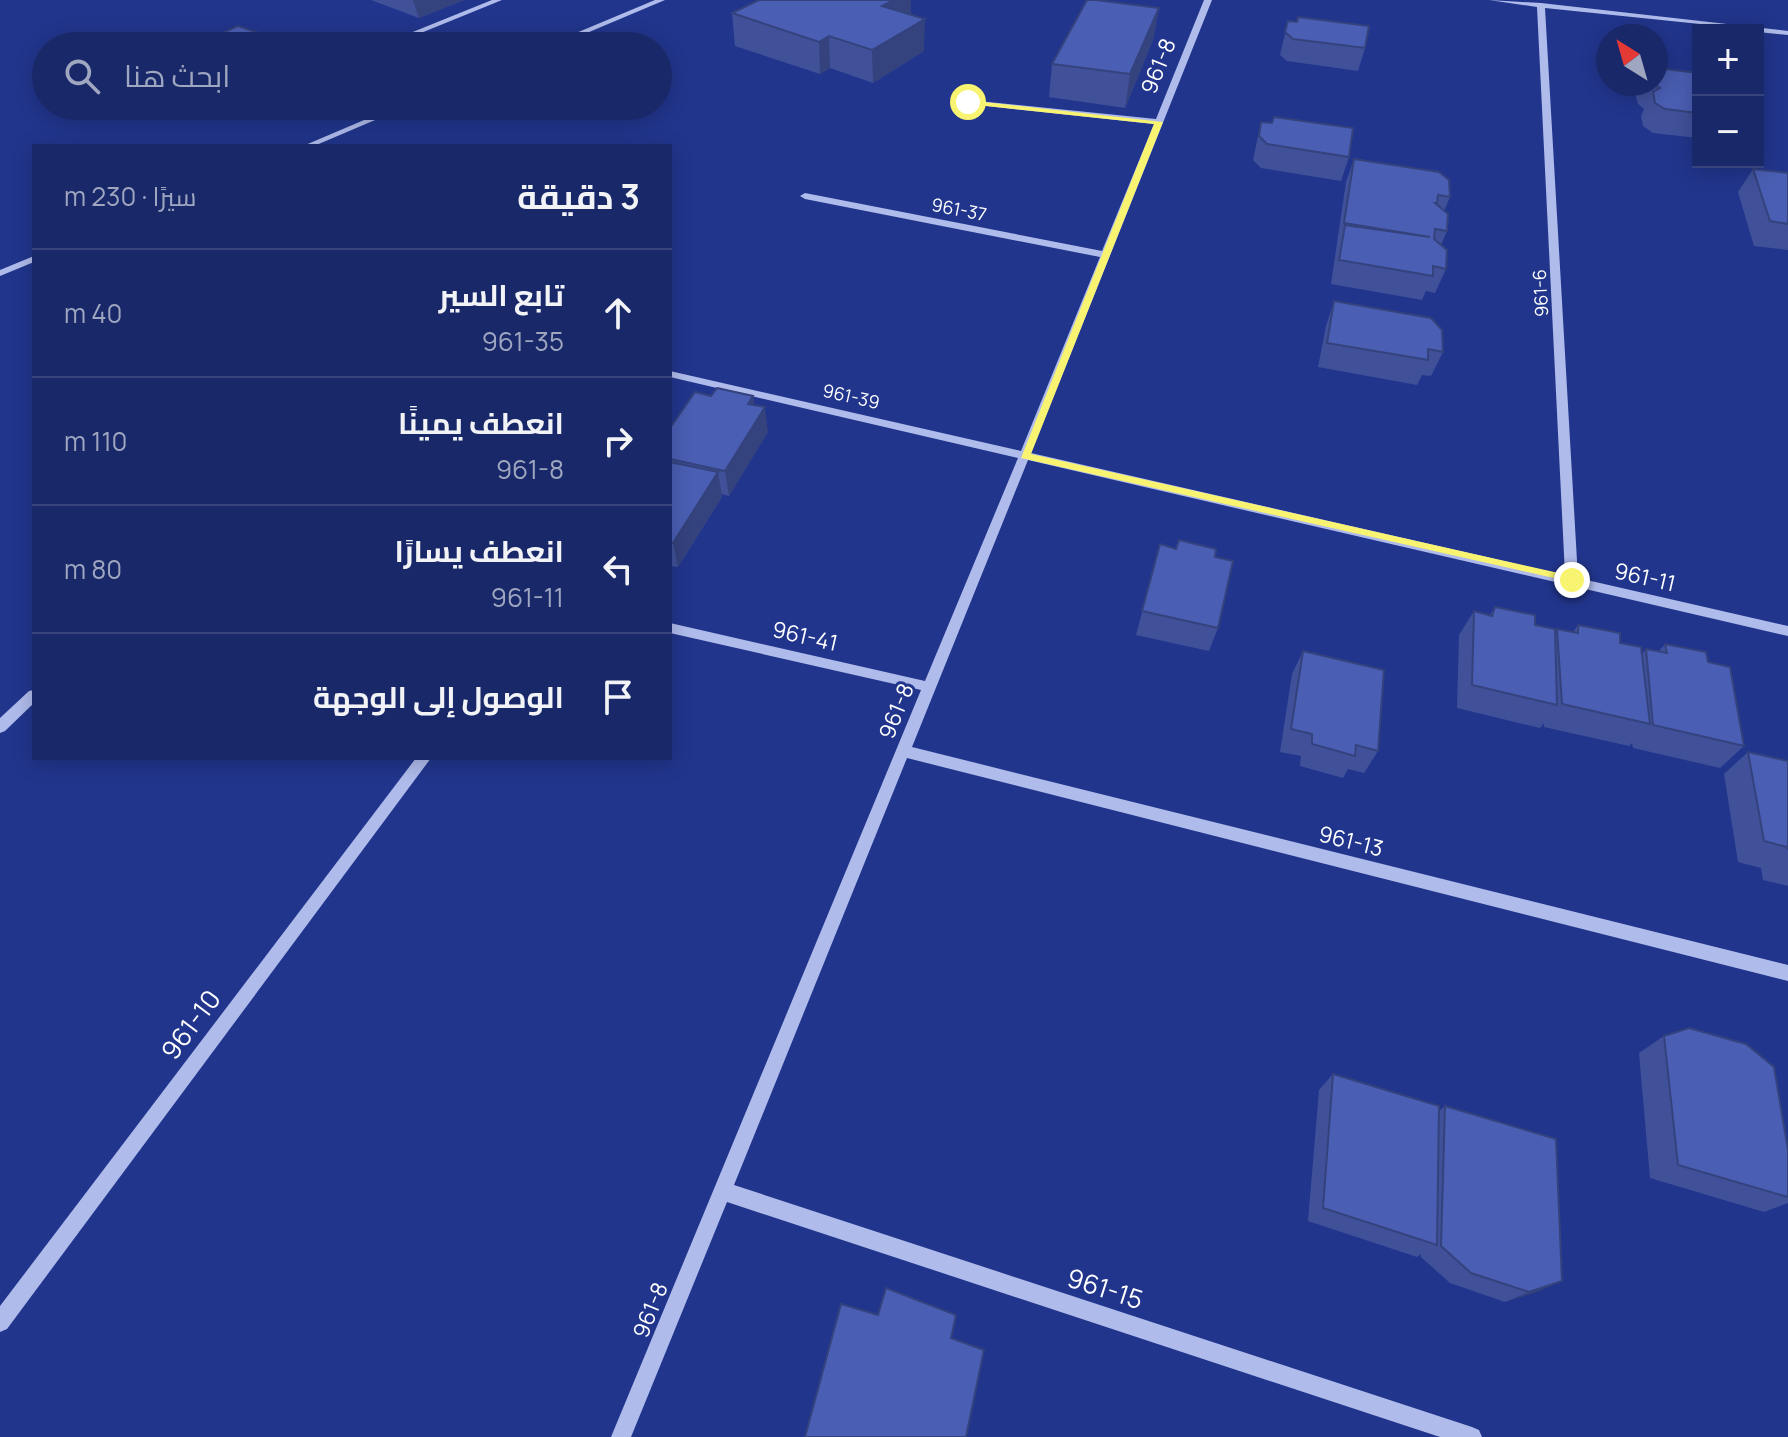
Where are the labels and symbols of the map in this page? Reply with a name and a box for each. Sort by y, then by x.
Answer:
north arrow [1596,24,1668,96]
street label: 961-8 [1133,34,1183,98]
route start [950,84,986,120]
street label: 961-37 [930,192,989,226]
street label: 961-6 [1527,269,1553,318]
street label: 961-39 [820,378,882,414]
street label: 961-11 [1611,555,1679,599]
route end [1554,562,1590,598]
street label: 961-41 [769,614,841,658]
street label: 961-8 [871,679,921,743]
street label: 961-13 [1316,819,1386,863]
street label: 961-10 [152,982,228,1067]
street label: 961-15 [1063,1259,1148,1317]
street label: 961-8 [625,1278,675,1342]

